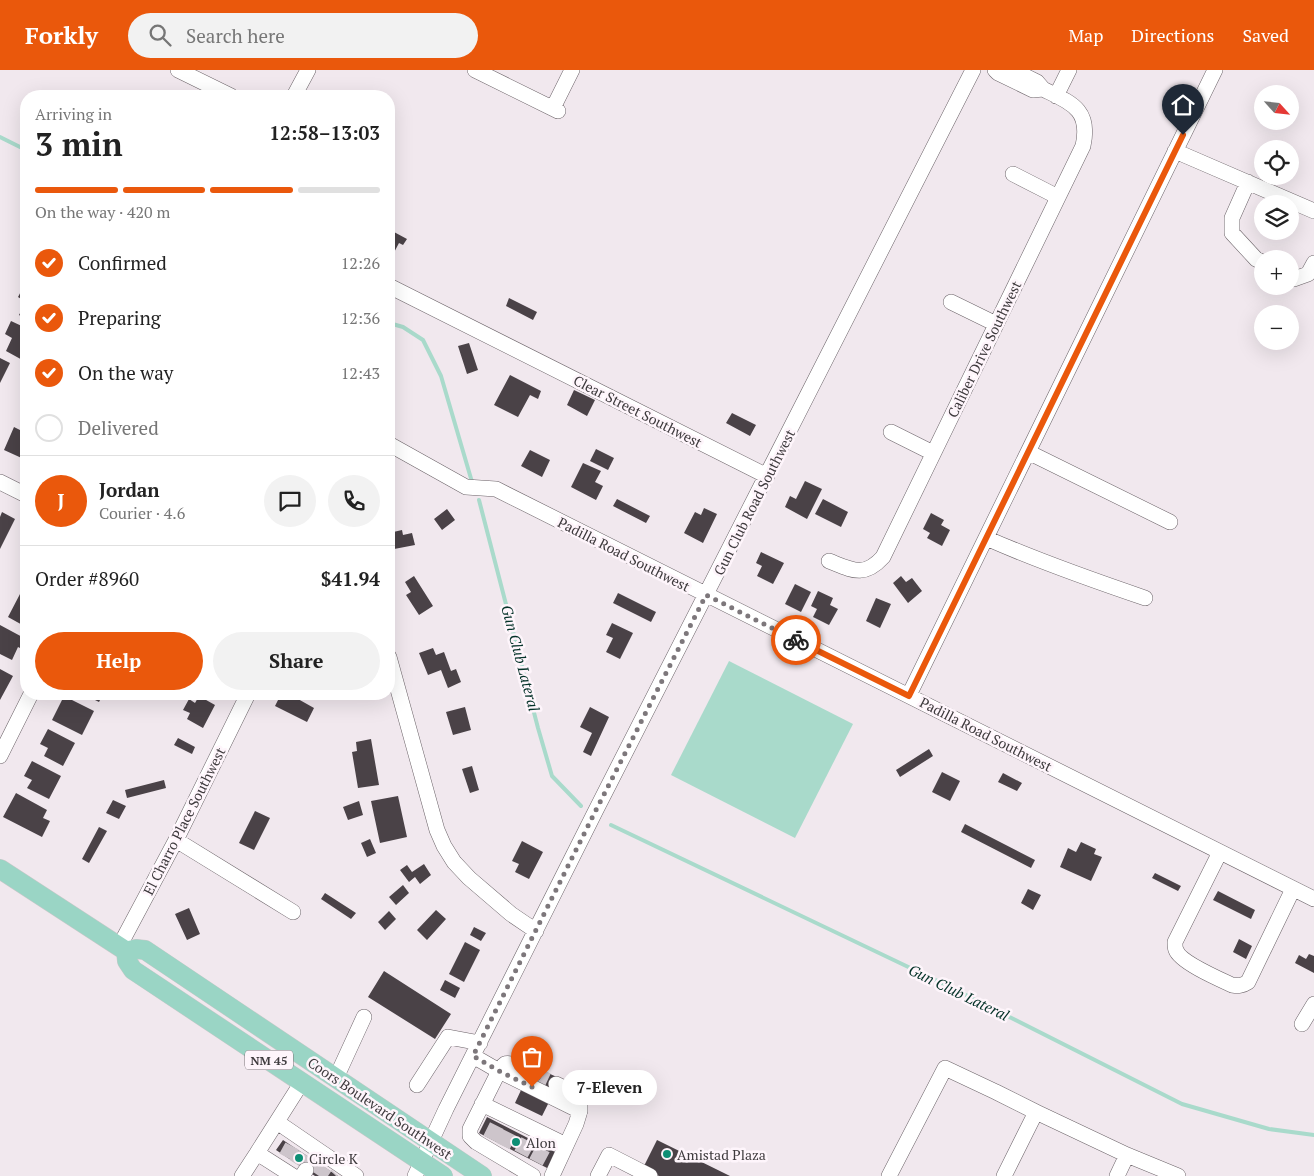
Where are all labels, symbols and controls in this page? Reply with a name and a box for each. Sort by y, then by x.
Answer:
search box [128,13,478,58]
text: Forkly [25,19,98,51]
icon: search [146,21,174,49]
text: Search here [186,23,285,48]
text: Map [1068,23,1103,47]
text: Directions [1131,23,1214,47]
text: Saved [1242,23,1289,47]
pin [1162,84,1204,135]
north arrow [1254,85,1299,130]
map controls [1254,85,1299,350]
icon: home [1169,91,1197,119]
text: Arriving in [35,103,112,125]
text: 12:58–13:03 [269,120,380,145]
text: 3 min [35,123,123,165]
button: locate [1254,140,1299,185]
button: layers [1254,195,1299,240]
text: On the way · 420 m [35,201,170,223]
icon: check [35,249,63,277]
text: Confirmed [78,250,167,275]
button: + [1254,250,1299,295]
text: 12:26 [341,252,380,274]
street label: Caliber Drive Southwest [943,277,1026,420]
icon: check [35,304,63,332]
text: Preparing [78,305,161,330]
button: − [1254,305,1299,350]
text: 12:36 [341,307,380,329]
icon: check [35,359,63,387]
text: On the way [78,360,173,385]
text: 12:43 [341,362,380,384]
street label: Clear Street Southwest [570,370,706,452]
text: Delivered [78,415,159,440]
street label: Gun Club Road Southwest [709,425,799,578]
button: chat [264,475,316,527]
button: phone [328,475,380,527]
text: Jordan [99,477,160,502]
text: J [58,488,64,513]
text: Courier · 4.6 [99,502,185,524]
street label: Padilla Road Southwest [555,512,694,596]
text: Order #8960 [35,566,139,591]
text: $41.94 [321,566,380,591]
water label: Gun Club Lateral [497,603,545,714]
courier [771,615,821,665]
icon: bike [782,626,810,654]
button: Help [35,632,203,690]
button: Share [213,632,380,690]
street label: Padilla Road Southwest [917,692,1056,776]
street label: El Charro Place Southwest [138,743,230,898]
water label: Gun Club Lateral [905,959,1013,1025]
pin [511,1036,553,1087]
icon: bag [518,1043,546,1071]
road number: NM 45 [245,1050,293,1070]
street label: Coors Boulevard Southwest [304,1053,456,1164]
callout: 7-Eleven [562,1070,657,1104]
text: 7-Eleven [577,1076,642,1098]
place label: Alon [526,1133,557,1152]
marker: Alon [510,1136,522,1148]
place label: Amistad Plaza [677,1145,766,1164]
marker: Amistad Plaza [661,1148,673,1160]
place label: Circle K [309,1149,359,1168]
marker: Circle K [293,1152,305,1164]

